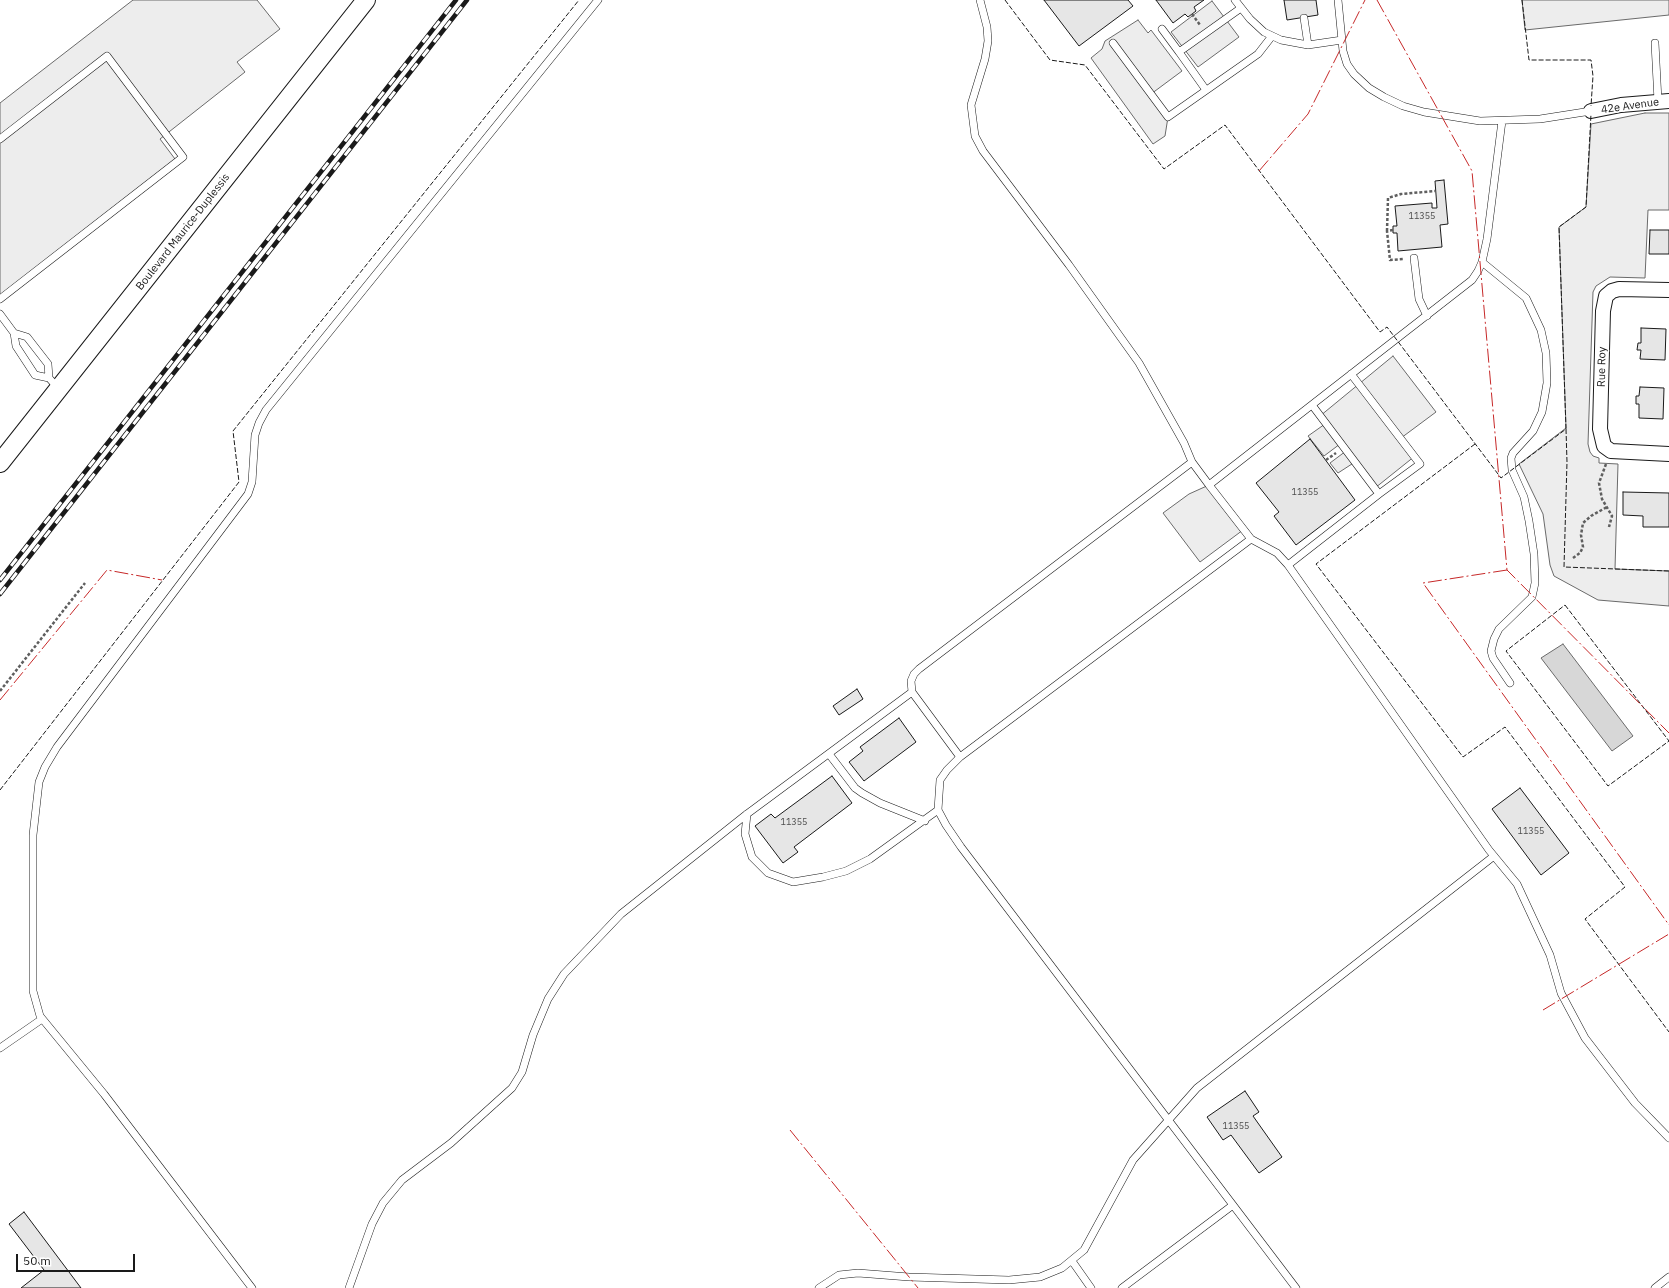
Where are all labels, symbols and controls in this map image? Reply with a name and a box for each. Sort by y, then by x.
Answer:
street label: 42e Avenue [1600,95,1660,117]
street label: Boulevard Maurice-Duplessis [133,171,233,293]
house number: 11355 [1409,211,1435,221]
street label: Rue Roy [1595,347,1609,387]
house number: 11355 [1292,487,1318,497]
house number: 11355 [781,817,807,827]
house number: 11355 [1518,826,1544,836]
house number: 11355 [1223,1121,1249,1131]
scale bar [18,1246,137,1272]
text: 50 m [23,1253,51,1268]

